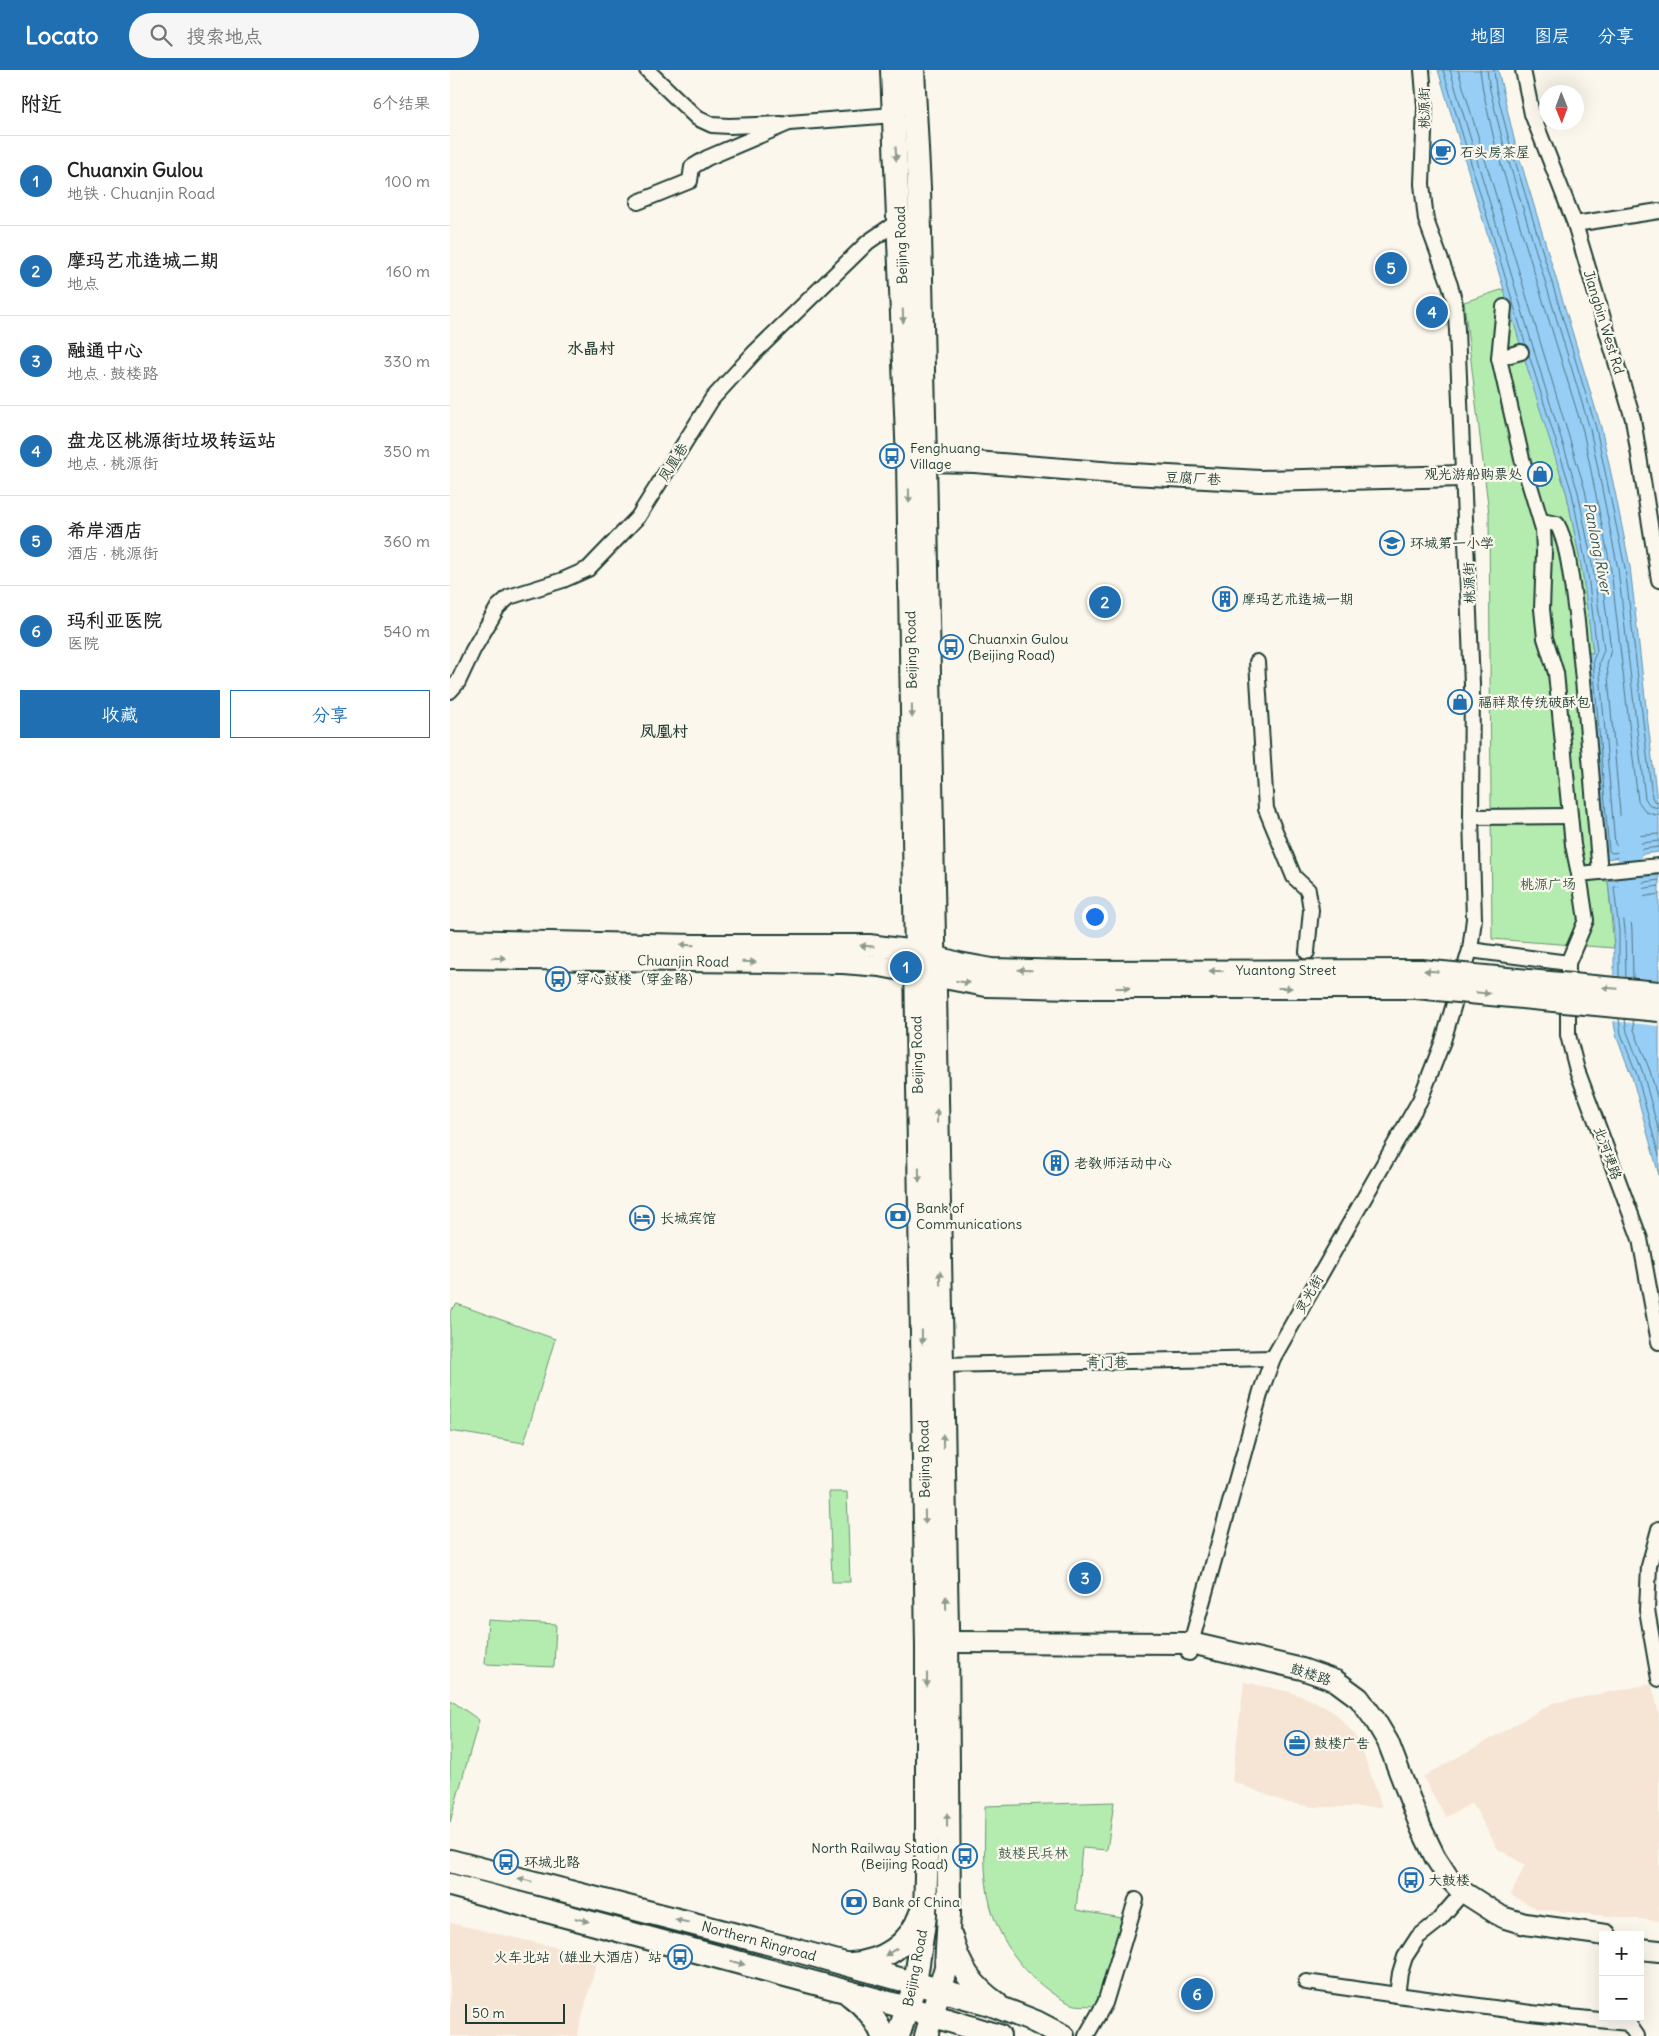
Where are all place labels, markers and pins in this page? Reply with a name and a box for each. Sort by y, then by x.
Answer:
cafe icon: 石头房茶屋 [1430,139,1456,165]
place label: 石头房茶屋 [1460,143,1530,161]
pin: 5 [1375,249,1407,287]
pin: 4 [1416,293,1448,331]
place label: Fenghuang Village [910,439,981,473]
bus stop icon: Fenghuang Village [879,443,905,469]
shop icon: 观光游船购票处 [1527,461,1553,487]
place label: 观光游船购票处 [1424,465,1522,483]
school or university icon: 环城第一小学 [1379,530,1405,556]
place label: 环城第一小学 [1410,534,1494,552]
pin: 2 [1089,583,1121,621]
building icon: 摩玛艺术造城一期 [1212,586,1238,612]
place label: 摩玛艺术造城一期 [1242,590,1354,608]
place label: Chuanxin Gulou (Beijing Road) [968,630,1068,664]
bus stop icon: Chuanxin Gulou (Beijing Road) [938,634,964,660]
shop icon: 福祥聚传统破酥包 [1447,689,1473,715]
place label: 福祥聚传统破酥包 [1478,693,1590,711]
pin: 1 [890,948,922,986]
bus stop icon: 穿心鼓楼（穿金路） [545,966,571,992]
place label: 穿心鼓楼（穿金路） [576,970,702,988]
building icon: 老教师活动中心 [1043,1150,1069,1176]
place label: 老教师活动中心 [1074,1154,1172,1172]
place label: Bank of Communications [916,1199,1022,1233]
bank icon: Bank of Communications [885,1203,911,1229]
hotel icon: 长城宾馆 [629,1205,655,1231]
place label: 长城宾馆 [660,1209,716,1227]
pin: 3 [1069,1559,1101,1597]
office icon: 鼓楼广告 [1284,1730,1310,1756]
place label: 鼓楼广告 [1314,1734,1370,1752]
place label: North Railway Station (Beijing Road) [811,1839,948,1873]
bus stop icon: North Railway Station (Beijing Road) [952,1843,978,1869]
bus stop icon: 环城北路 [493,1849,519,1875]
place label: 环城北路 [524,1853,580,1871]
bus stop icon: 大鼓楼 [1398,1867,1424,1893]
place label: 大鼓楼 [1428,1871,1470,1889]
bank icon: Bank of China [841,1889,867,1915]
place label: Bank of China [872,1893,960,1911]
bus stop icon: 火车北站（雄业大酒店）站 [667,1944,693,1970]
place label: 火车北站（雄业大酒店）站 [494,1948,662,1966]
pin: 6 [1181,1975,1213,2013]

